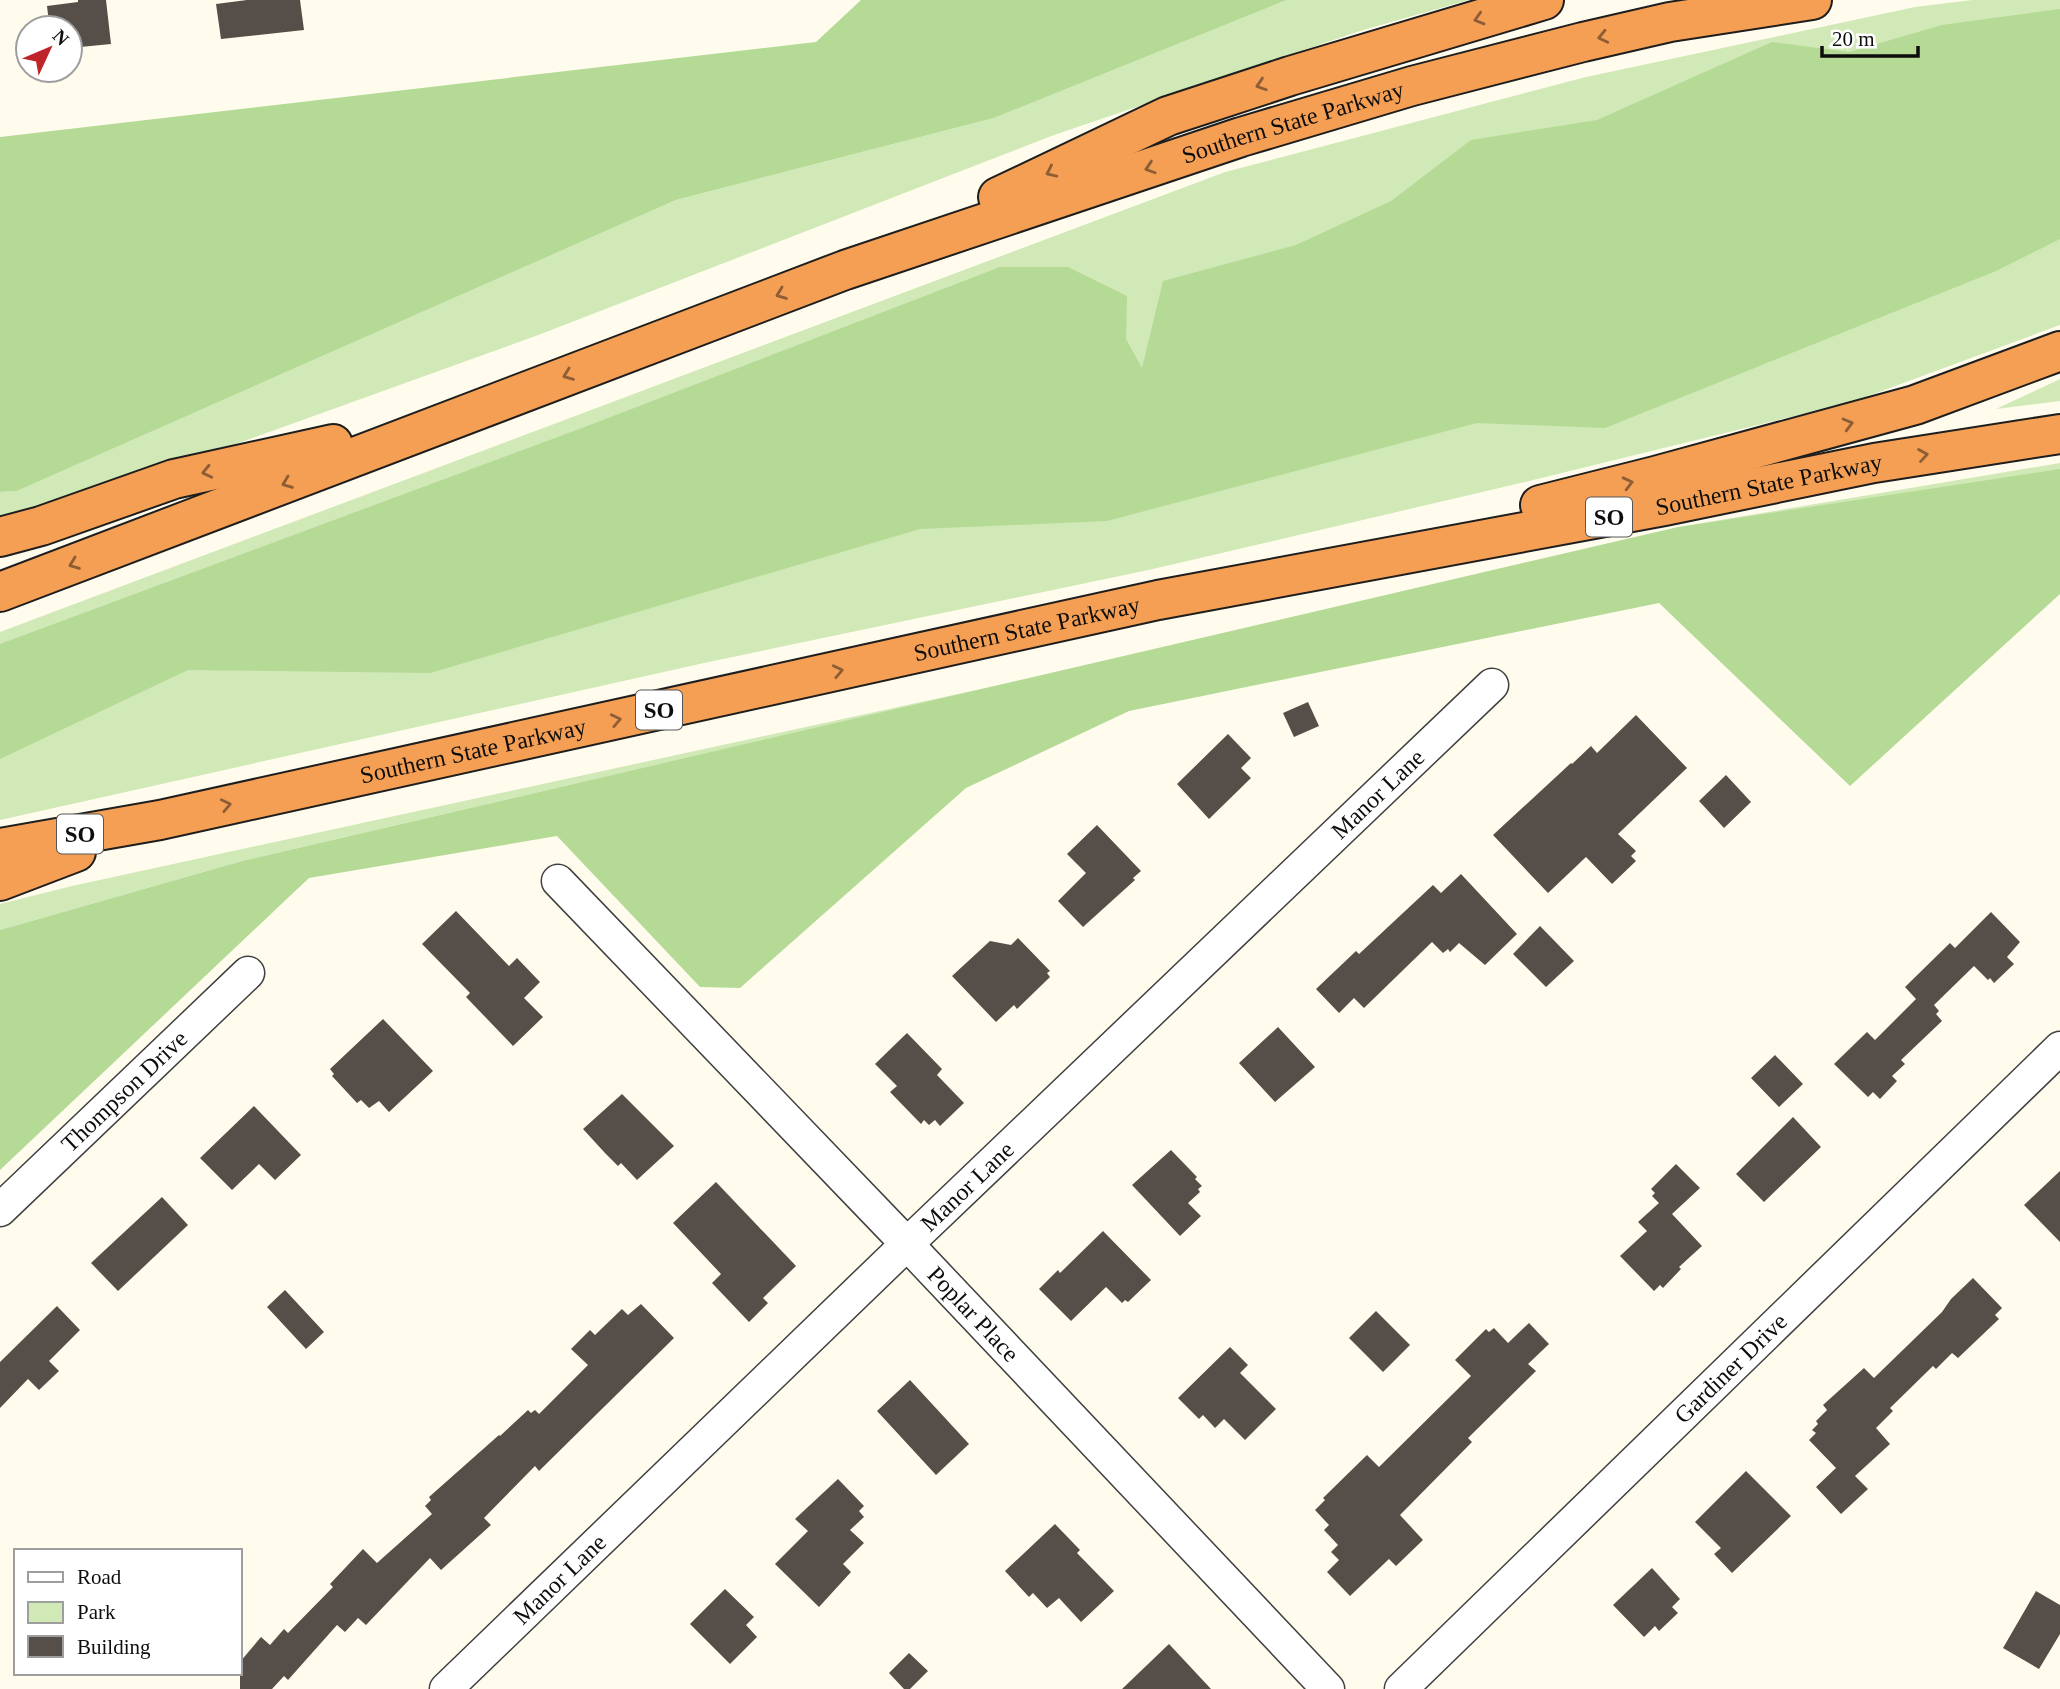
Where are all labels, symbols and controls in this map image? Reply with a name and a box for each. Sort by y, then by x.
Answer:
one-way arrow [1473,11,1485,25]
north arrow [14,14,84,84]
scale bar [1822,14,1918,58]
text: N [49,25,73,50]
text: 20 m [1832,27,1875,51]
one-way arrow [1597,29,1609,43]
street label: Southern State Parkway [1179,76,1407,169]
one-way arrow [1255,77,1268,91]
one-way arrow [1144,160,1156,174]
one-way arrow [1046,163,1058,177]
one-way arrow [775,286,787,300]
one-way arrow [563,367,575,381]
one-way arrow [1841,417,1853,432]
one-way arrow [1917,448,1929,463]
street label: Southern State Parkway [1653,449,1884,520]
one-way arrow [201,464,213,478]
one-way arrow [281,474,293,488]
one-way arrow [1622,477,1634,491]
road number: SO [1586,498,1632,537]
one-way arrow [69,555,81,569]
street label: Southern State Parkway [911,591,1142,666]
one-way arrow [832,664,844,679]
road number: SO [636,690,682,730]
street label: Southern State Parkway [358,713,589,789]
one-way arrow [610,713,622,728]
street label: Manor Lane [1326,744,1429,844]
one-way arrow [220,799,232,814]
road number: SO [57,814,103,854]
street label: Thompson Drive [56,1025,192,1157]
street label: Manor Lane [916,1136,1019,1237]
street label: Poplar Place [922,1261,1024,1367]
street label: Gardiner Drive [1669,1308,1792,1428]
street label: Manor Lane [508,1529,611,1630]
legend [14,1549,242,1675]
text: Road [77,1565,122,1589]
text: Park [77,1600,116,1624]
text: Building [77,1635,151,1659]

